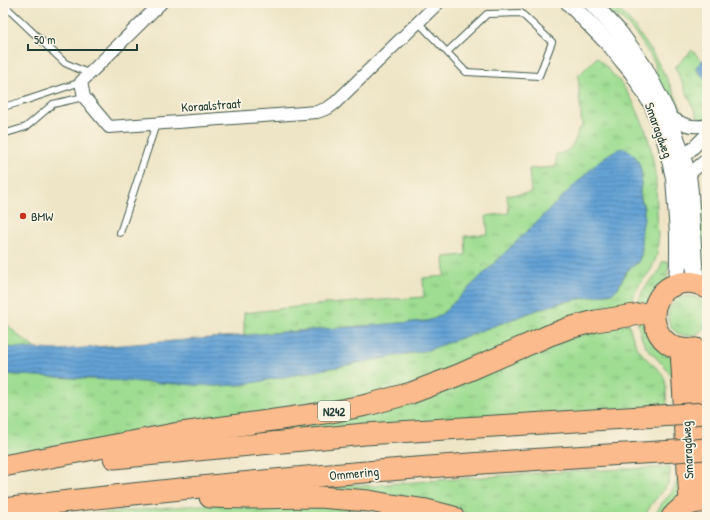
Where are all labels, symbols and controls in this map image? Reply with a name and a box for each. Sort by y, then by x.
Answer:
scale bar [28,26,137,52]
text: 50 m [34,31,55,48]
street label: Koraalstraat [181,94,242,116]
street label: Smaragdweg [641,100,677,160]
place label: BMW [31,207,53,225]
marker: BMW [18,211,28,221]
road number: N242 [318,401,350,421]
street label: Smaragdweg [676,420,698,479]
street label: Ommering [328,462,380,484]

